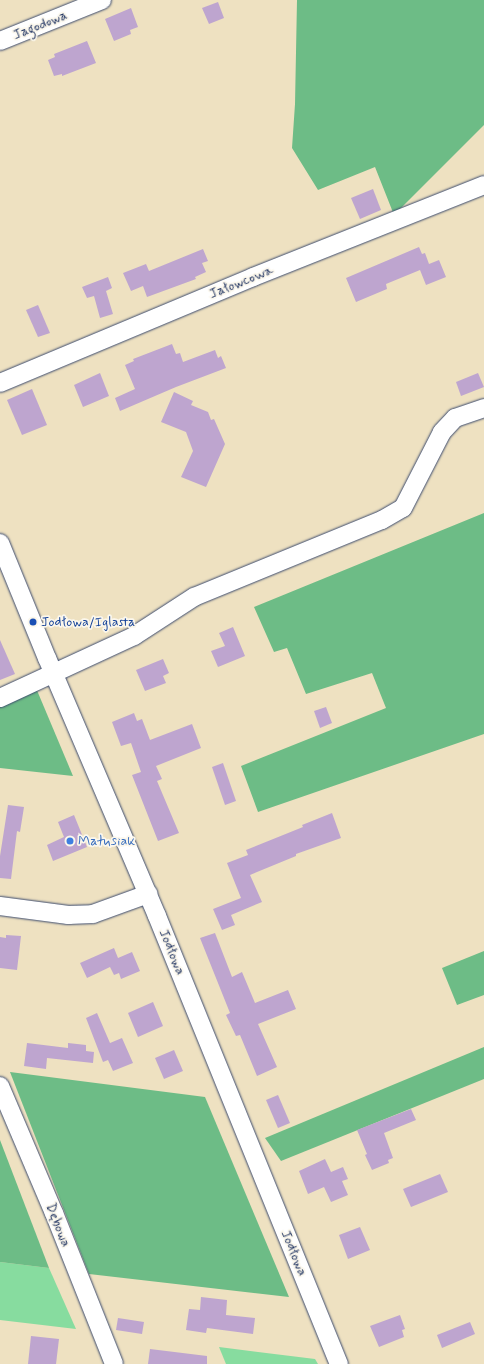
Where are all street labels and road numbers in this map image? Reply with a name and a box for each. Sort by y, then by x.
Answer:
street label: Jagodowa [10,7,70,43]
street label: Jałowcowa [207,262,275,302]
street label: Jodłowa [155,927,189,977]
street label: Dębowa [42,1201,74,1249]
street label: Jodłowa [277,1228,311,1278]

